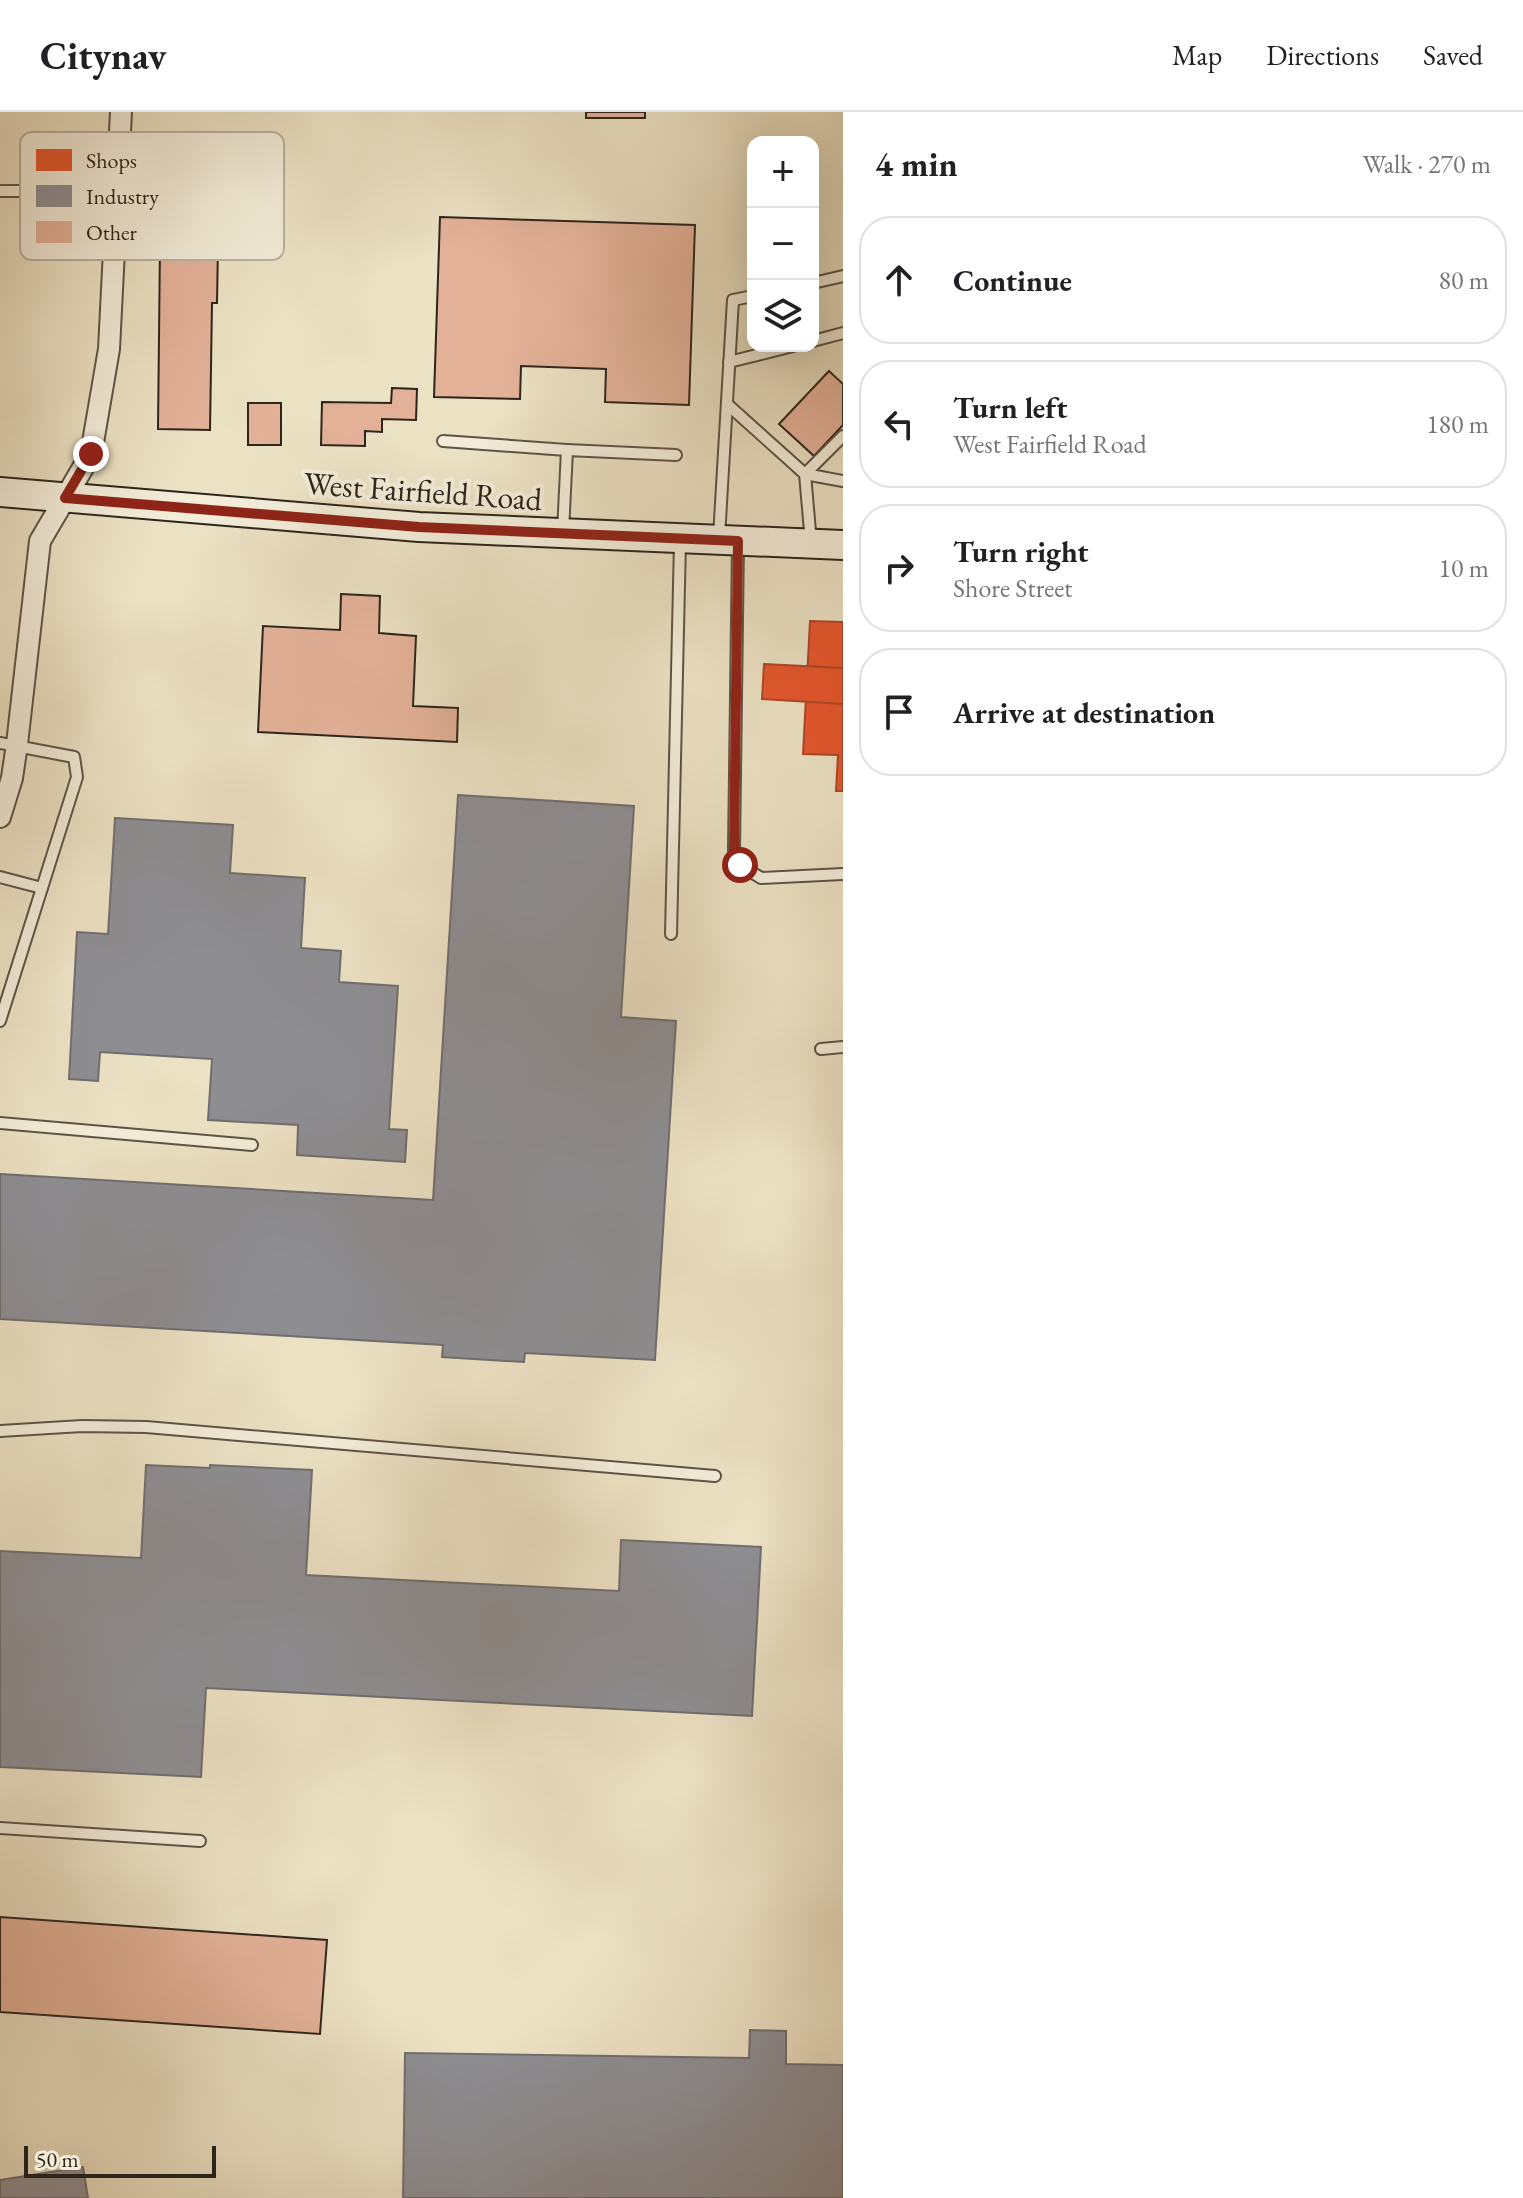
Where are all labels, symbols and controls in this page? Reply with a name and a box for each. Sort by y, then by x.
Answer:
text: Citynav [40,31,166,80]
text: Map [1172,37,1222,73]
text: Directions [1266,37,1379,73]
text: Saved [1423,37,1483,73]
legend [20,132,284,260]
map controls [747,136,819,352]
button: + [747,136,819,208]
text: 4 min [875,142,958,186]
text: Shops [86,146,137,175]
text: Walk · 270 m [1363,147,1491,181]
text: Industry [86,182,159,211]
button: − [747,208,819,280]
text: Other [86,218,138,247]
icon: ahead [877,258,921,302]
text: Continue [953,261,1072,300]
text: 80 m [1439,263,1489,297]
button: layers [747,280,819,352]
text: Turn left [953,388,1067,427]
icon: left [877,402,921,446]
text: 180 m [1426,407,1489,441]
text: West Fairfield Road [953,427,1147,461]
route end [73,436,109,472]
street label: West Fairfield Road [303,462,544,520]
text: Turn right [953,532,1089,571]
icon: right [877,546,921,590]
text: 10 m [1439,551,1489,585]
text: Shore Street [953,571,1073,605]
icon: arrive [877,690,921,734]
text: Arrive at destination [953,693,1215,732]
route start [722,847,758,883]
scale bar [24,2142,216,2178]
text: 50 m [36,2145,79,2174]

